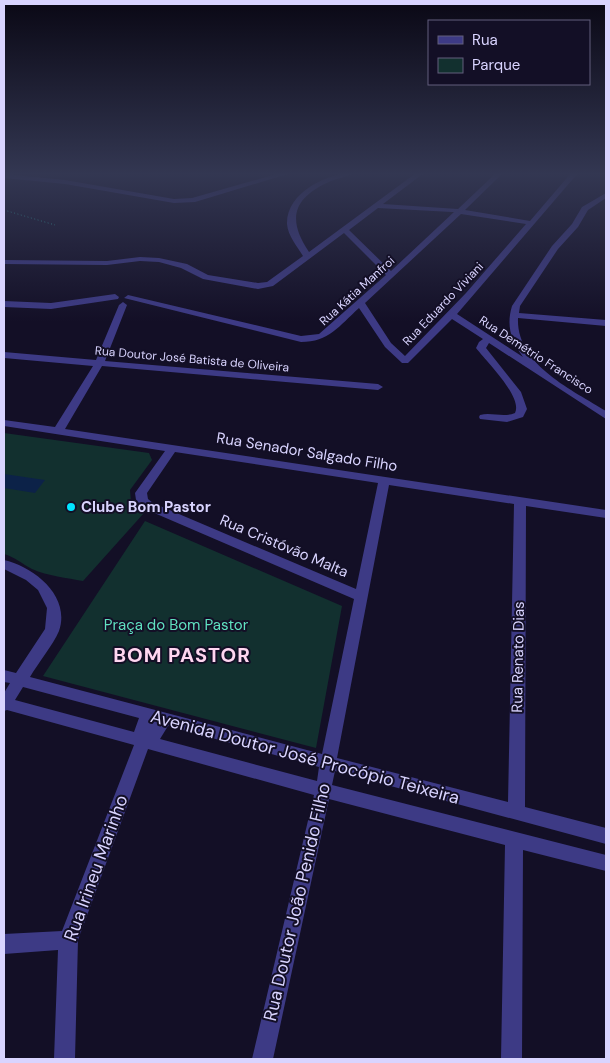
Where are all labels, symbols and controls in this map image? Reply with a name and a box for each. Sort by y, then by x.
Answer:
legend [428,20,590,85]
text: Rua [472,30,498,50]
text: Parque [472,55,520,75]
street label: Rua Kátia Manfroi [316,253,398,329]
street label: Rua Eduardo Viviani [399,259,487,349]
street label: Rua Demétrio Francisco [476,312,596,398]
street label: Rua Doutor José Batista de Oliveira [94,343,290,375]
street label: Rua Senador Salgado Filho [215,428,399,476]
place label: Clube Bom Pastor [81,497,211,517]
marker: Clube Bom Pastor [65,501,77,513]
street label: Rua Cristóvão Malta [217,510,351,582]
street label: Rua Renato Dias [507,601,529,713]
park label: Praça do Bom Pastor [104,615,249,635]
district label: BOM PASTOR [113,642,251,668]
street label: Avenida Doutor José Procópio Teixeira [148,704,462,810]
street label: Rua Doutor João Penido Filho [258,781,336,1023]
street label: Rua Irineu Marinho [58,792,134,944]

